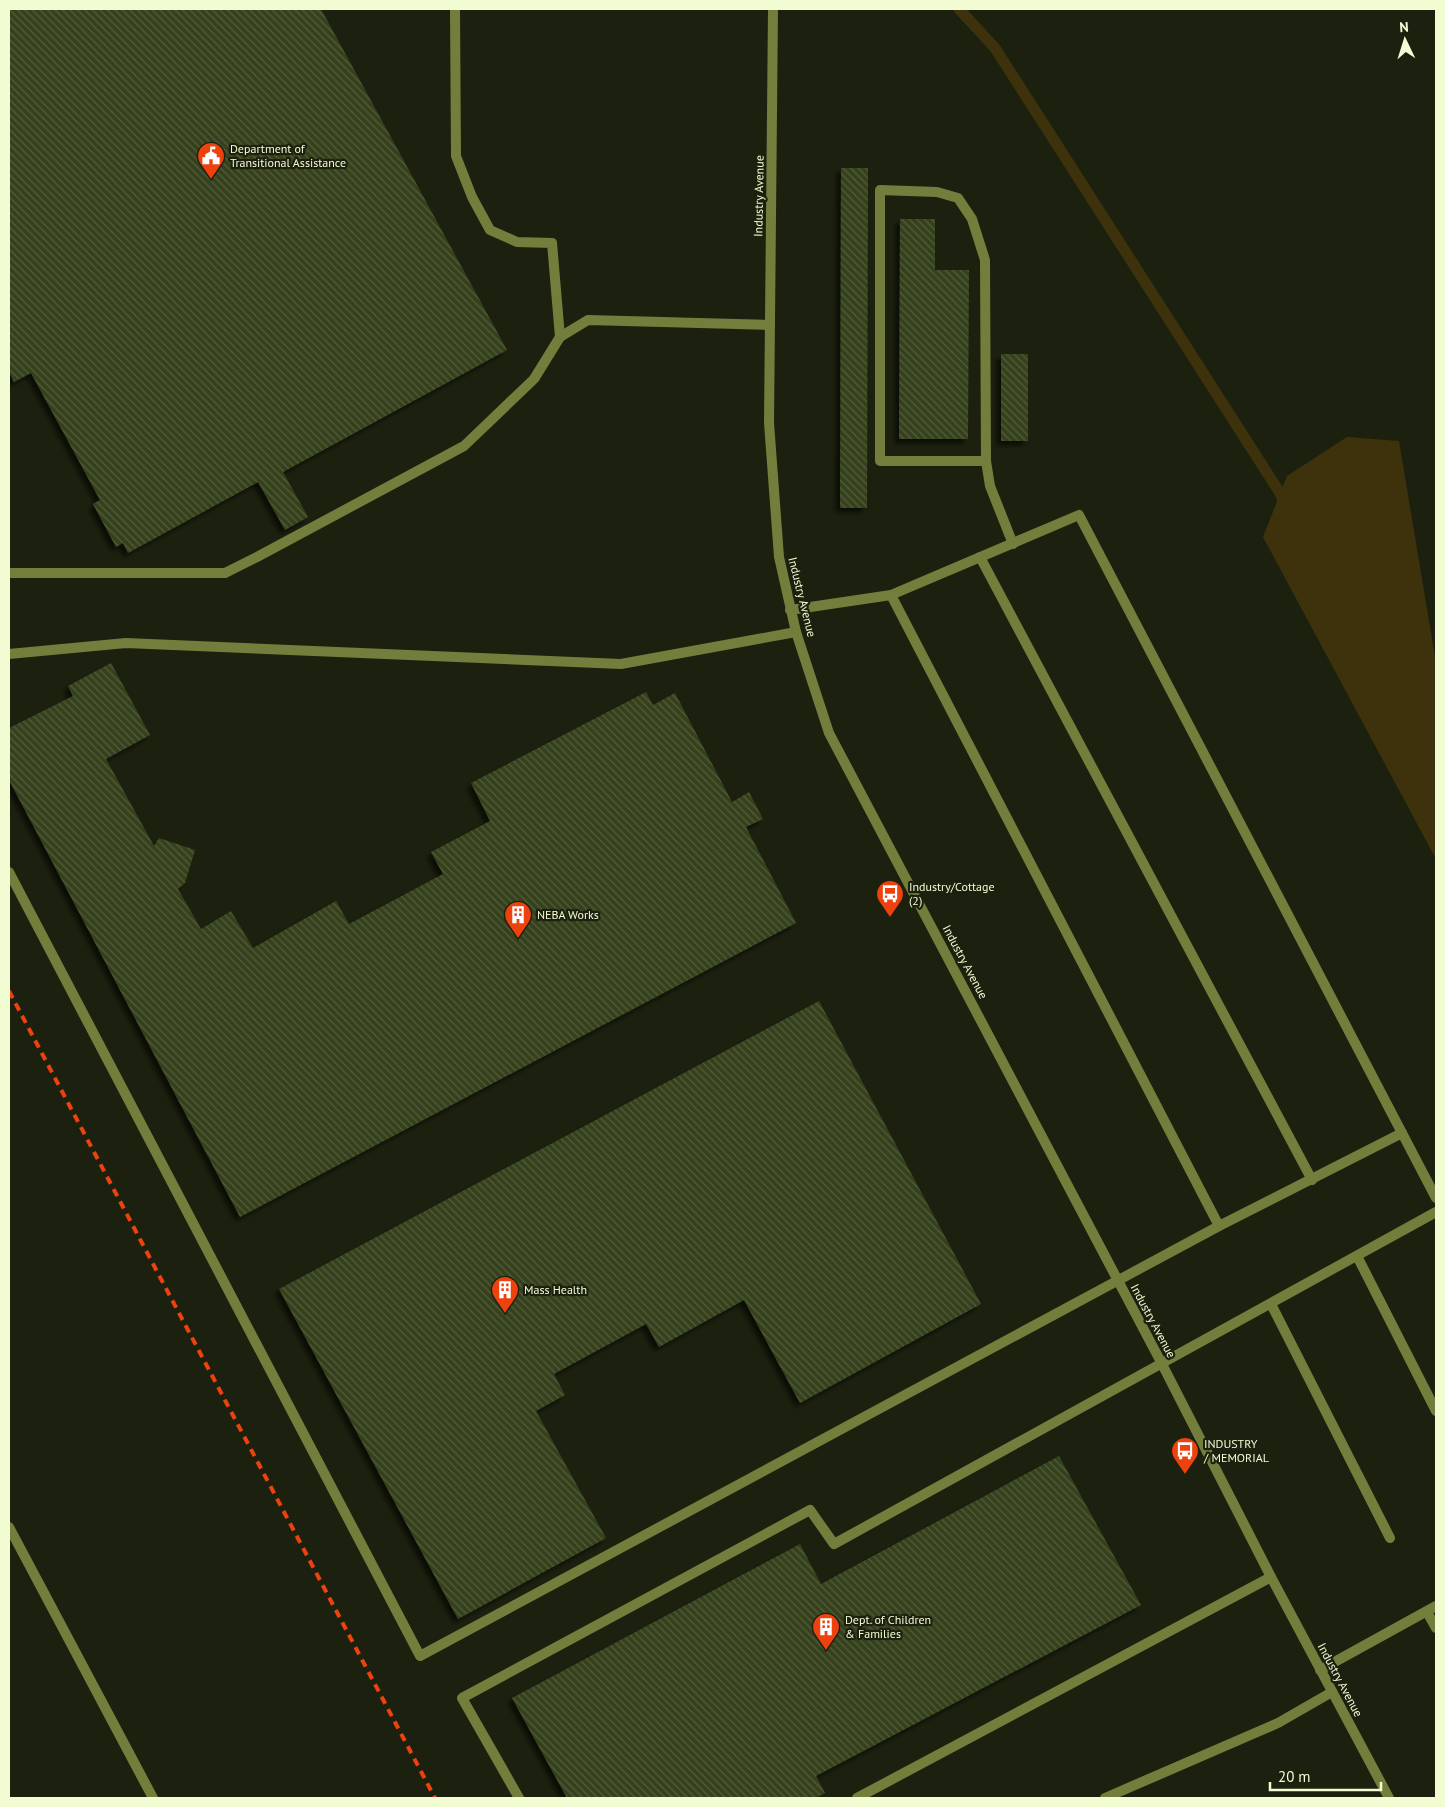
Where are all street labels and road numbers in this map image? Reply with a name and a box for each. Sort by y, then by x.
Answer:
street label: Industry Avenue [750,155,767,237]
street label: Industry Avenue [785,555,820,638]
street label: Industry Avenue [940,922,991,1001]
street label: Industry Avenue [1128,1281,1179,1360]
street label: Industry Avenue [1315,1640,1366,1719]

